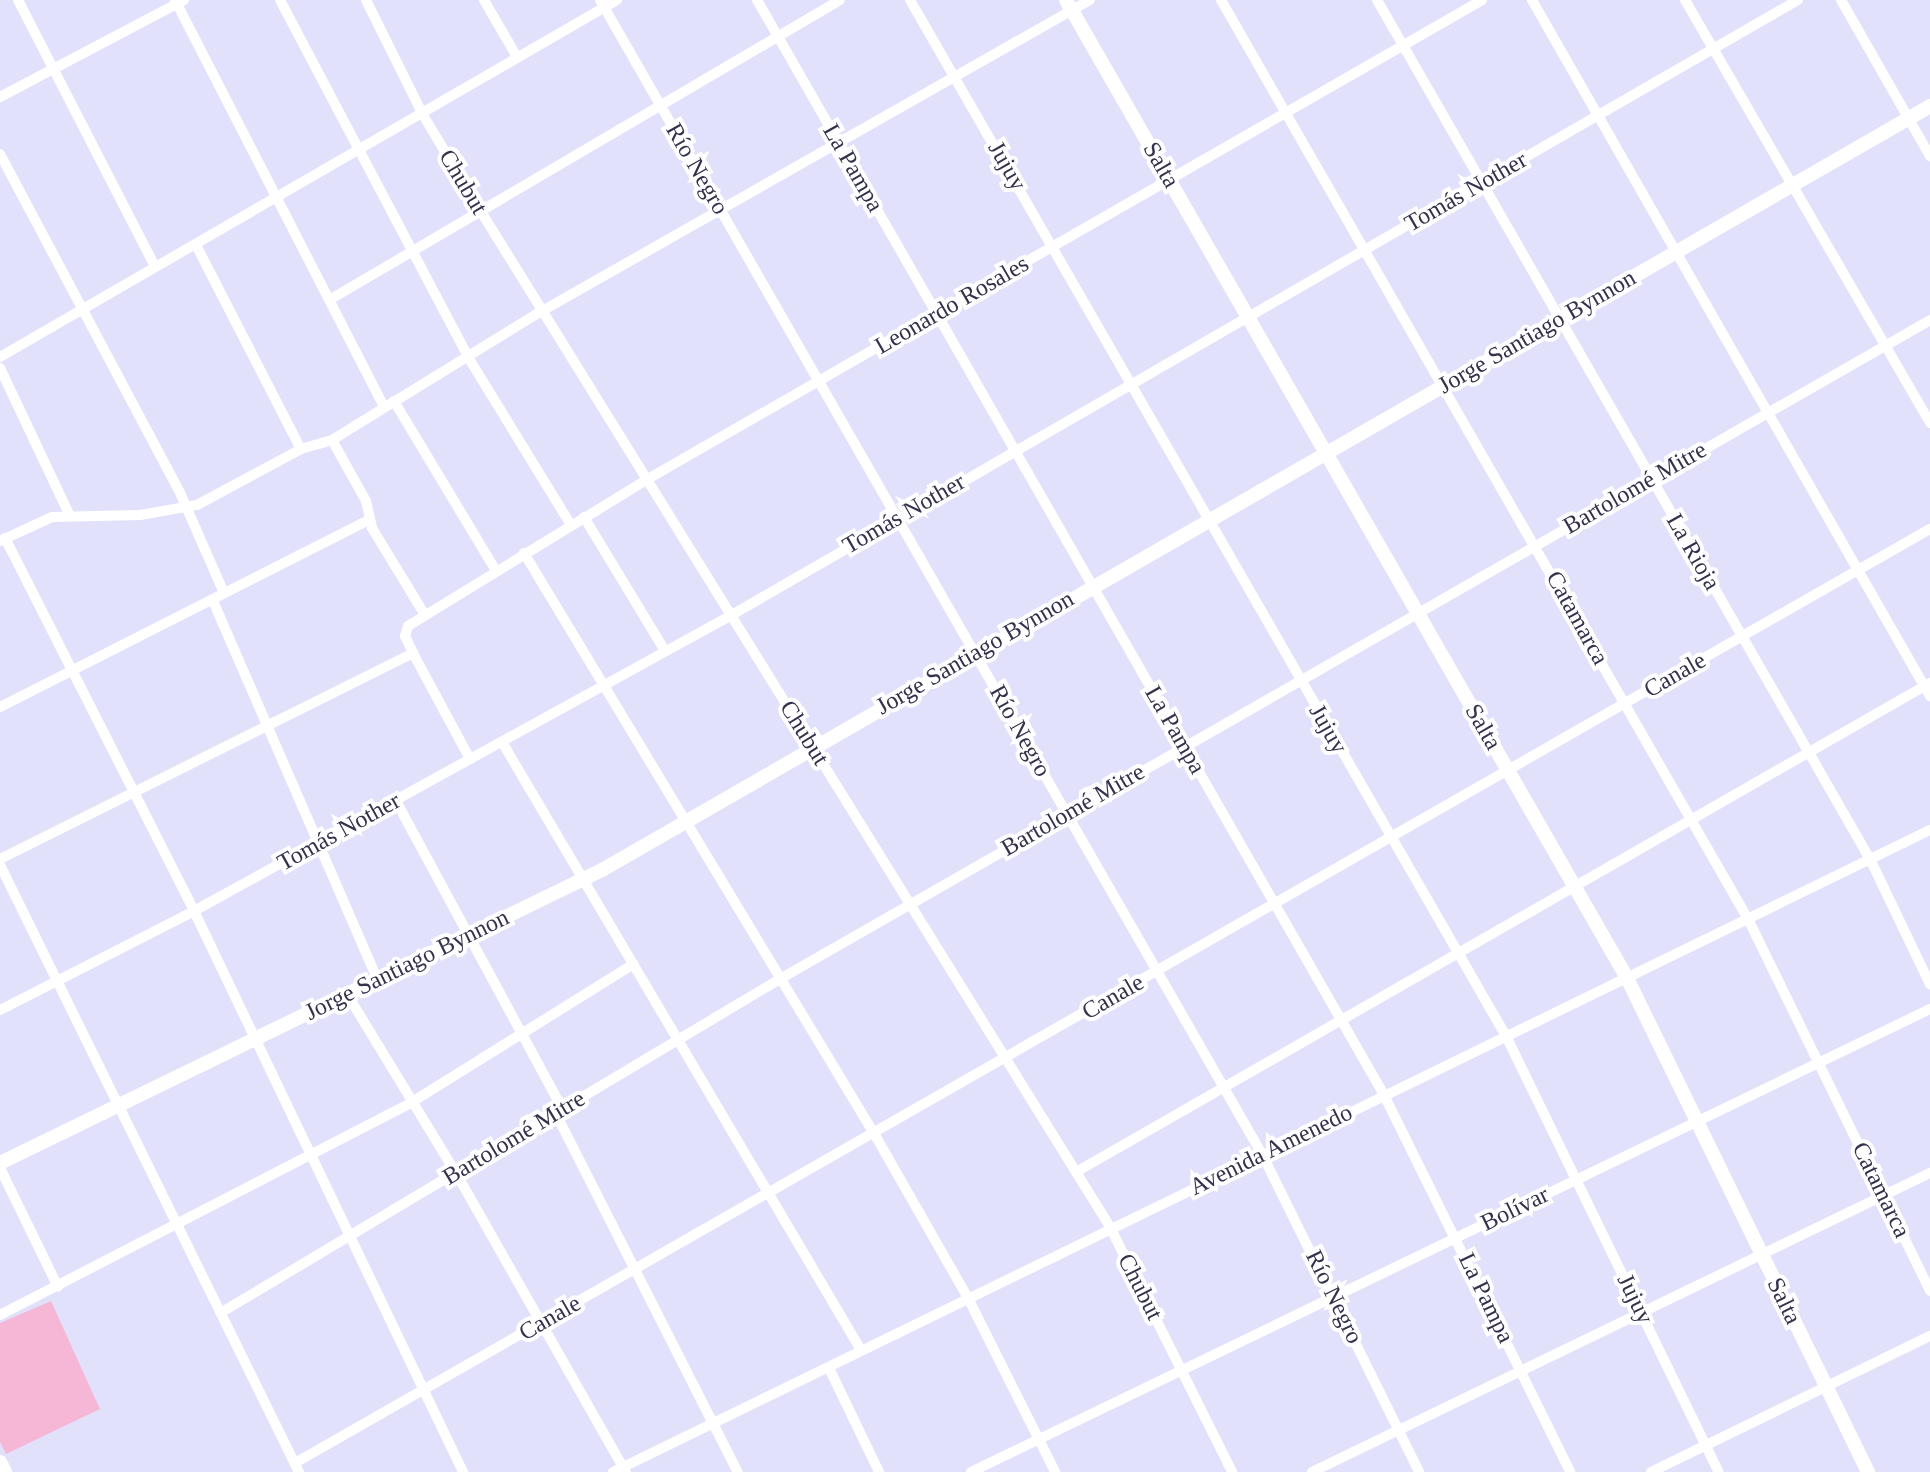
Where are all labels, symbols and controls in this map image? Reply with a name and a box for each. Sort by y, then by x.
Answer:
street label: Río Negro [659,118,735,220]
street label: La Pampa [816,119,890,217]
street label: Jujuy [982,136,1032,196]
street label: Salta [1137,137,1185,193]
street label: Chubut [432,144,494,220]
street label: Tomás Nother [1400,145,1532,239]
street label: Leonardo Rosales [870,249,1034,361]
street label: Jorge Santiago Bynnon [1433,264,1641,400]
street label: Bartolomé Mitre [1558,435,1712,541]
street label: Tomás Nother [838,467,970,561]
street label: La Rioja [1660,509,1726,595]
street label: Catamarca [1540,566,1614,670]
street label: Jorge Santiago Bynnon [871,585,1079,721]
street label: Canale [1639,646,1711,704]
street label: Río Negro [983,680,1057,782]
street label: La Pampa [1138,681,1212,779]
street label: Chubut [773,695,835,771]
street label: Jujuy [1303,699,1353,759]
street label: Salta [1459,699,1507,755]
street label: Bartolomé Mitre [996,757,1150,863]
street label: Tomás Nother [272,786,406,878]
street label: Jorge Santiago Bynnon [300,903,514,1027]
street label: Canale [1077,968,1149,1026]
street label: Bartolomé Mitre [438,1084,590,1192]
street label: Avenida Amenedo [1184,1098,1358,1202]
street label: Catamarca [1846,1138,1916,1242]
street label: Bolívar [1476,1180,1554,1238]
street label: Río Negro [1299,1245,1369,1349]
street label: La Pampa [1452,1248,1520,1348]
street label: Chubut [1111,1249,1169,1325]
street label: Jujuy [1611,1269,1659,1329]
street label: Salta [1761,1273,1807,1329]
street label: Canale [514,1289,586,1347]

